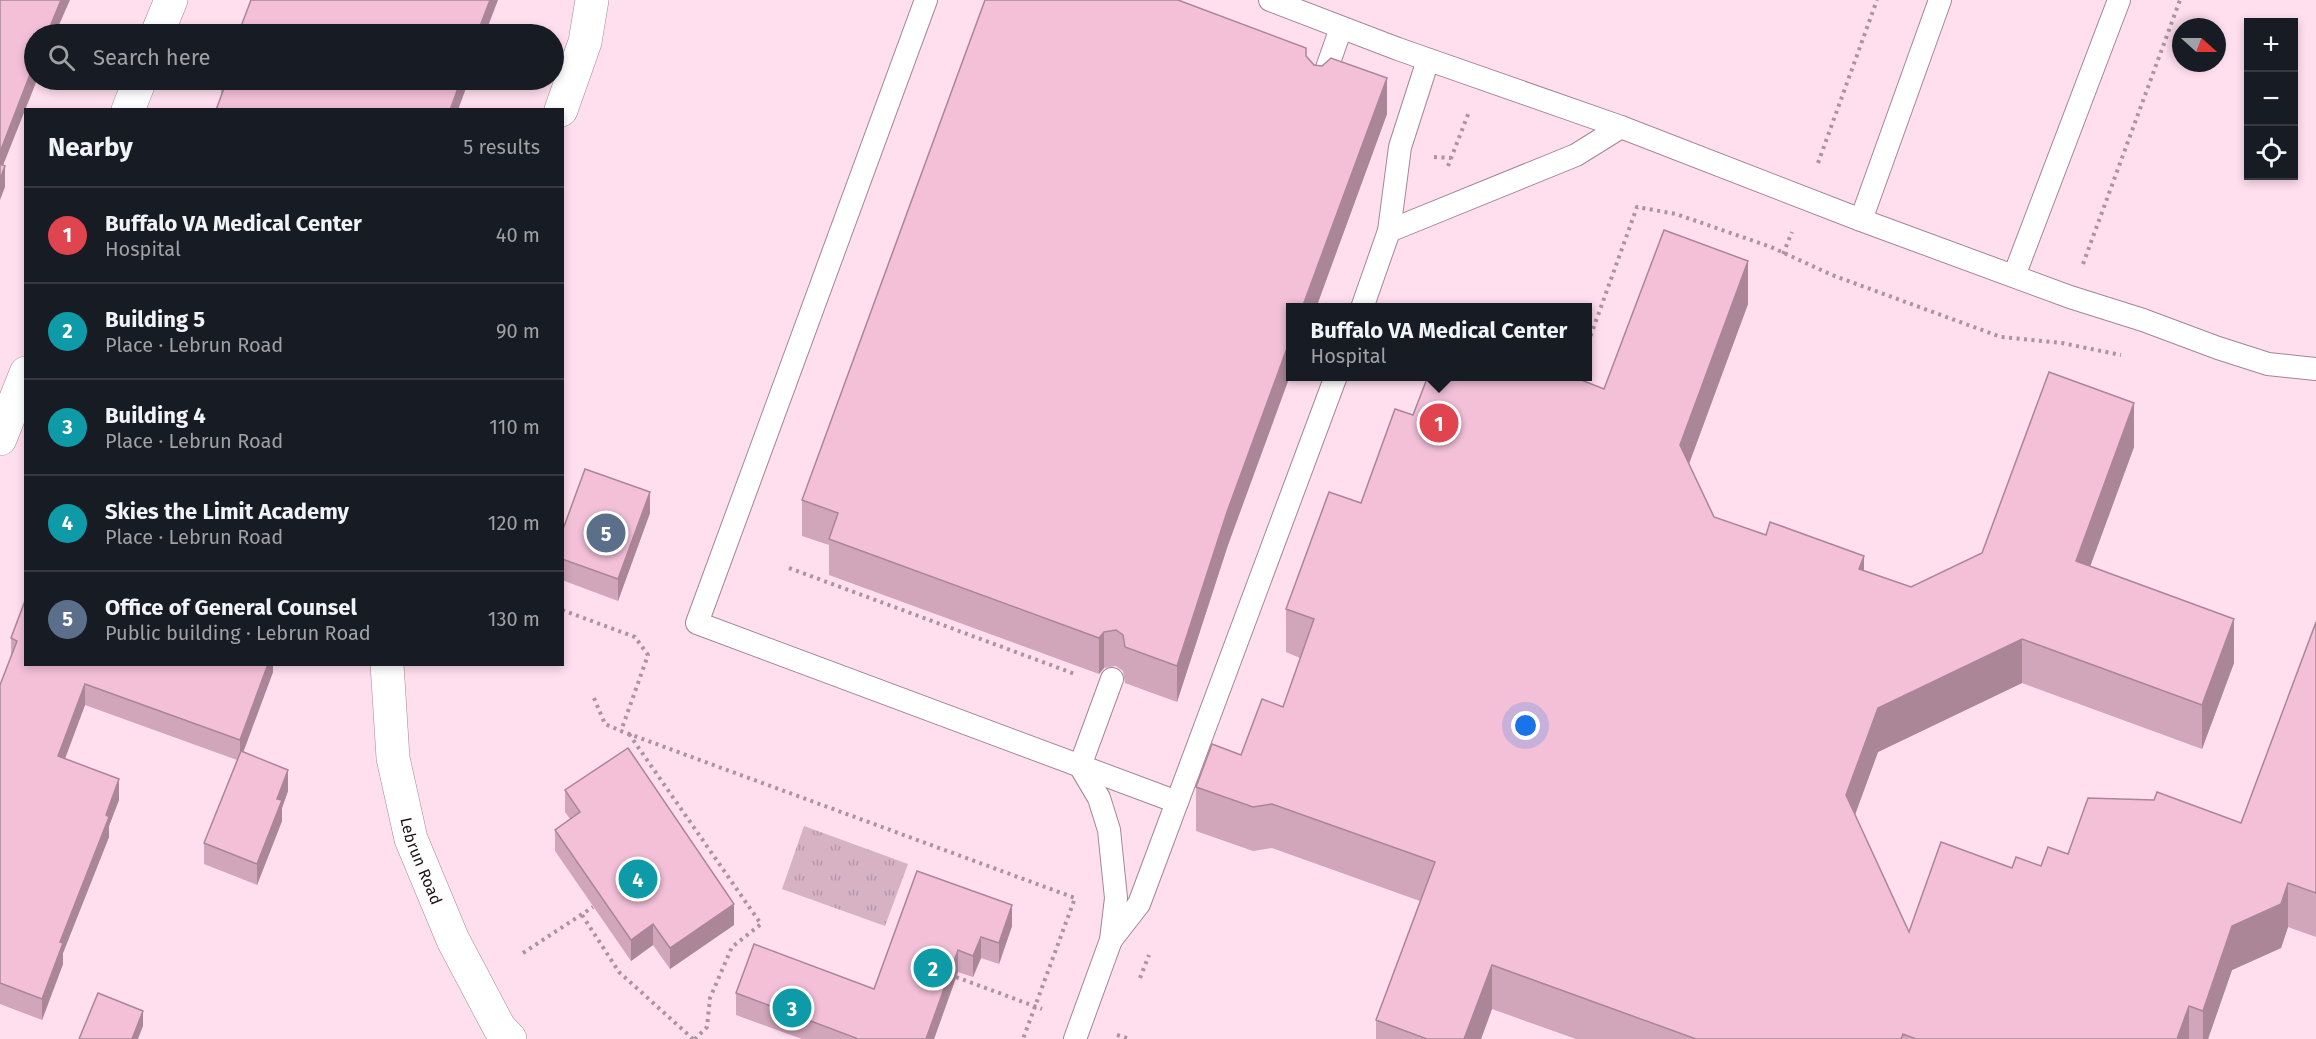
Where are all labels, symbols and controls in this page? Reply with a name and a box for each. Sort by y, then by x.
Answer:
north arrow [2172,18,2226,72]
map controls [2244,18,2298,180]
button: + [2244,18,2298,72]
search box [24,24,564,90]
icon: search [45,41,78,74]
text: Search here [93,44,211,71]
button: − [2244,72,2298,126]
button: locate [2244,126,2298,180]
text: Nearby [48,132,133,163]
text: 5 results [463,135,540,159]
text: Buffalo VA Medical Center [105,210,362,237]
text: 1 [63,223,72,247]
text: 40 m [496,223,540,247]
text: Hospital [105,237,181,261]
popup [1286,303,1592,381]
text: Building 5 [105,306,205,333]
text: Buffalo VA Medical Center [1311,317,1567,344]
text: 2 [62,319,73,343]
text: 90 m [496,319,540,343]
text: Place · Lebrun Road [105,333,283,357]
text: Hospital [1311,344,1386,368]
pin: 1 [1420,400,1458,446]
text: Building 4 [105,402,206,429]
text: 3 [62,415,73,439]
text: 110 m [489,415,540,439]
text: Place · Lebrun Road [105,429,283,453]
text: Skies the Limit Academy [105,498,349,525]
pin: 5 [586,510,626,556]
text: 4 [62,511,73,535]
text: 120 m [488,511,540,535]
text: Place · Lebrun Road [105,525,283,549]
text: Office of General Counsel [105,594,357,621]
text: 5 [62,607,73,631]
text: 130 m [488,607,540,631]
text: Public building · Lebrun Road [105,621,371,645]
your location [1511,711,1540,740]
street label: Lebrun Road [396,815,446,907]
pin: 4 [618,856,658,902]
pin: 2 [914,946,952,990]
pin: 3 [772,986,812,1030]

